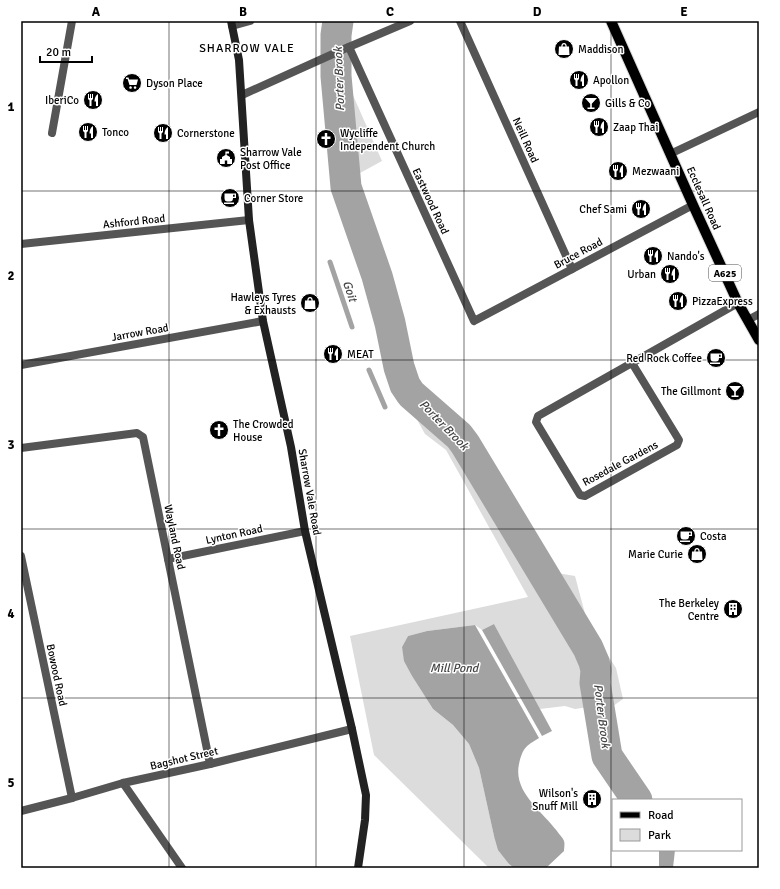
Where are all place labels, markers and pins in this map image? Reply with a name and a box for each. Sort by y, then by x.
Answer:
shop icon: Maddison [553,38,575,60]
place label: Maddison [578,43,624,56]
restaurant icon: Apollon [568,69,590,91]
supermarket icon: Dyson Place [121,72,143,94]
place label: Apollon [593,74,629,87]
place label: Dyson Place [146,77,203,90]
restaurant icon: IberiCo [82,89,104,111]
bar icon: Gills & Co [580,92,602,114]
place label: IberiCo [45,94,79,107]
place label: Gills & Co [605,97,650,110]
restaurant icon: Zaap Thai [588,116,610,138]
restaurant icon: Tonco [77,121,99,143]
place label: Zaap Thai [613,121,658,134]
restaurant icon: Cornerstone [152,122,174,144]
place label: Tonco [102,126,129,139]
place label: Cornerstone [177,127,235,140]
place label: Wycliffe Independent Church [340,127,435,153]
church icon: Wycliffe Independent Church [315,128,337,150]
place label: Sharrow Vale Post Office [240,146,302,172]
public building icon: Sharrow Vale Post Office [215,147,237,169]
restaurant icon: Mezwaani [607,160,629,182]
place label: Mezwaani [632,165,679,178]
cafe icon: Corner Store [219,187,241,209]
place label: Corner Store [244,192,303,205]
restaurant icon: Chef Sami [630,198,652,220]
place label: Chef Sami [579,203,627,216]
restaurant icon: Nando's [642,245,664,267]
place label: Nando's [667,250,705,263]
restaurant icon: Urban [659,263,681,285]
place label: Urban [627,268,656,281]
restaurant icon: PizzaExpress [667,290,689,312]
place label: Hawleys Tyres & Exhausts [230,291,296,317]
shop icon: Hawleys Tyres & Exhausts [299,292,321,314]
place label: PizzaExpress [692,295,753,308]
restaurant icon: MEAT [322,343,344,365]
cafe icon: Red Rock Coffee [705,347,727,369]
place label: MEAT [347,348,374,361]
place label: Red Rock Coffee [626,352,702,365]
bar icon: The Gillmont [724,380,746,402]
place label: The Gillmont [661,385,721,398]
place label: The Crowded House [233,418,294,444]
church icon: The Crowded House [208,419,230,441]
cafe icon: Costa [675,525,697,547]
place label: Costa [700,530,727,543]
shop icon: Marie Curie [686,543,708,565]
place label: Marie Curie [628,548,683,561]
place label: The Berkeley Centre [659,597,720,623]
building icon: The Berkeley Centre [722,598,744,620]
place label: Wilson's Snuff Mill [532,787,578,813]
building icon: Wilson's Snuff Mill [581,788,603,810]

